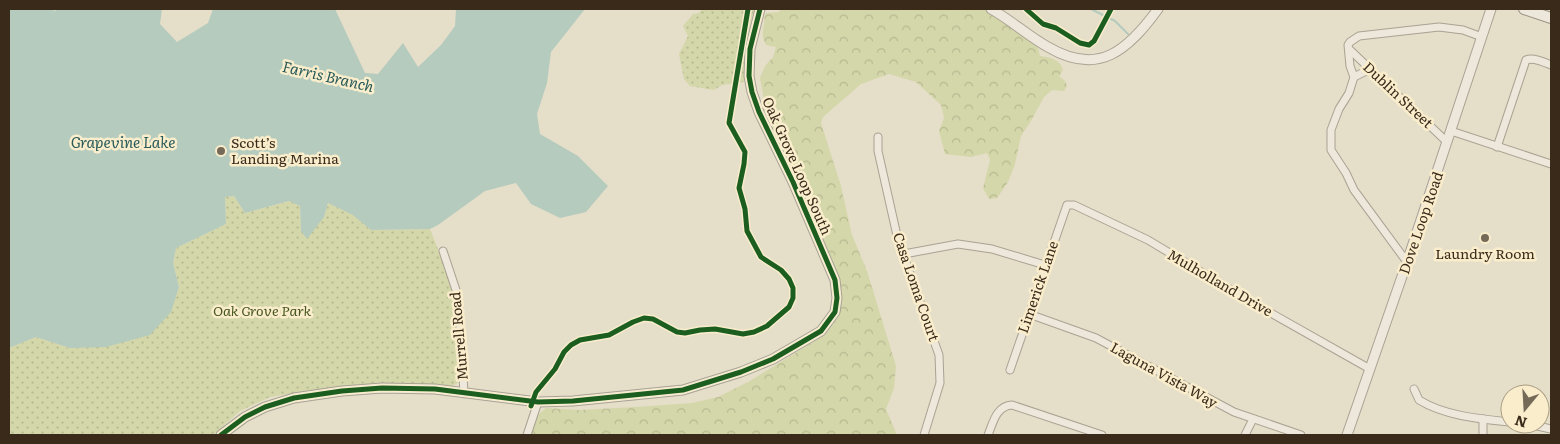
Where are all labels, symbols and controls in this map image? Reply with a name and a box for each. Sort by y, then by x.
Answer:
water label: Farris Branch [280,54,376,97]
street label: Dublin Street [1359,57,1438,132]
street label: Oak Grove Loop South [758,93,837,238]
water label: Grapevine Lake [71,130,175,153]
place label: Scott’s Landing Marina [231,132,339,168]
marker: Scott’s Landing Marina [215,145,227,157]
street label: Dove Loop Road [1393,168,1447,277]
street label: Casa Loma Court [889,230,945,344]
marker: Laundry Room [1479,232,1491,244]
street label: Limerick Lane [1012,238,1062,336]
place label: Laundry Room [1435,243,1535,263]
street label: Mulholland Drive [1164,244,1277,320]
street label: Murrell Road [444,291,472,381]
park label: Oak Grove Park [213,300,311,320]
street label: Laguna Vista Way [1107,336,1222,412]
north arrow [1500,384,1550,434]
text: N [1512,411,1529,434]

